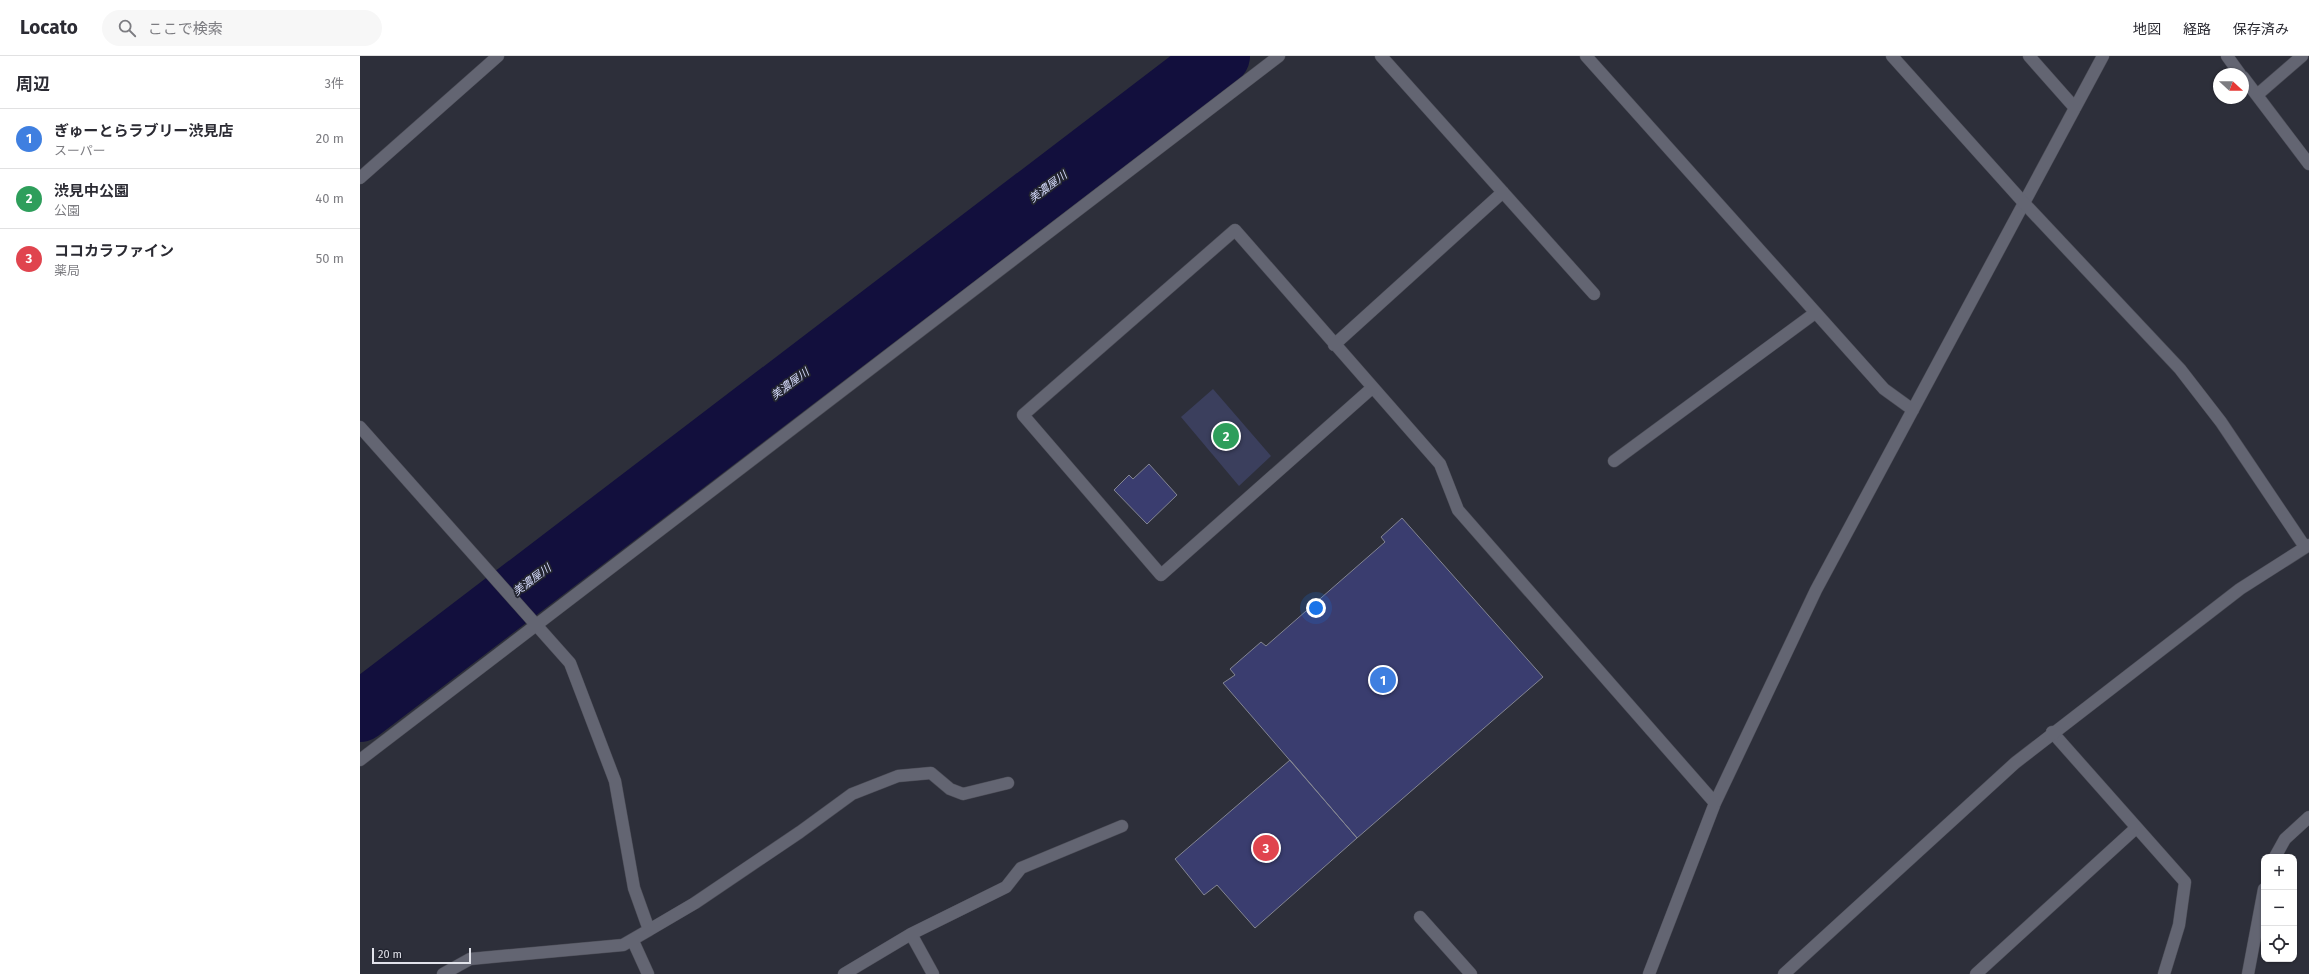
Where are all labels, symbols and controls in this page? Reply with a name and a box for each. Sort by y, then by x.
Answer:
search box [102,10,382,46]
text: Locato [20,16,78,39]
icon: search [116,17,138,39]
text: ここで検索 [148,20,223,38]
text: 地図 [2133,21,2161,38]
text: 経路 [2183,21,2211,38]
text: 保存済み [2233,21,2289,38]
north arrow [2213,68,2249,104]
text: 周辺 [16,74,50,95]
text: 3件 [325,76,344,91]
text: ぎゅーとらラブリー渋見店 [54,122,234,140]
text: 1 [26,131,32,146]
text: 20 m [316,131,344,146]
text: スーパー [54,143,106,158]
water label: 美濃屋川 [1027,168,1070,205]
text: 渋見中公園 [54,182,129,200]
text: 2 [26,191,32,206]
text: 40 m [315,191,344,206]
text: 公園 [54,203,80,218]
text: ココカラファイン [54,242,174,260]
text: 3 [26,251,32,266]
text: 50 m [316,251,344,266]
text: 薬局 [54,263,80,278]
water label: 美濃屋川 [769,365,812,402]
pin: 2 [1213,421,1239,451]
water label: 美濃屋川 [511,561,554,598]
your location [1306,598,1326,618]
pin: 1 [1370,665,1396,695]
pin: 3 [1253,833,1279,863]
map controls [2261,854,2297,962]
button: + [2261,854,2297,890]
button: − [2261,890,2297,926]
button: locate [2261,926,2297,962]
scale bar [372,946,471,965]
text: 20 m [378,948,402,961]

